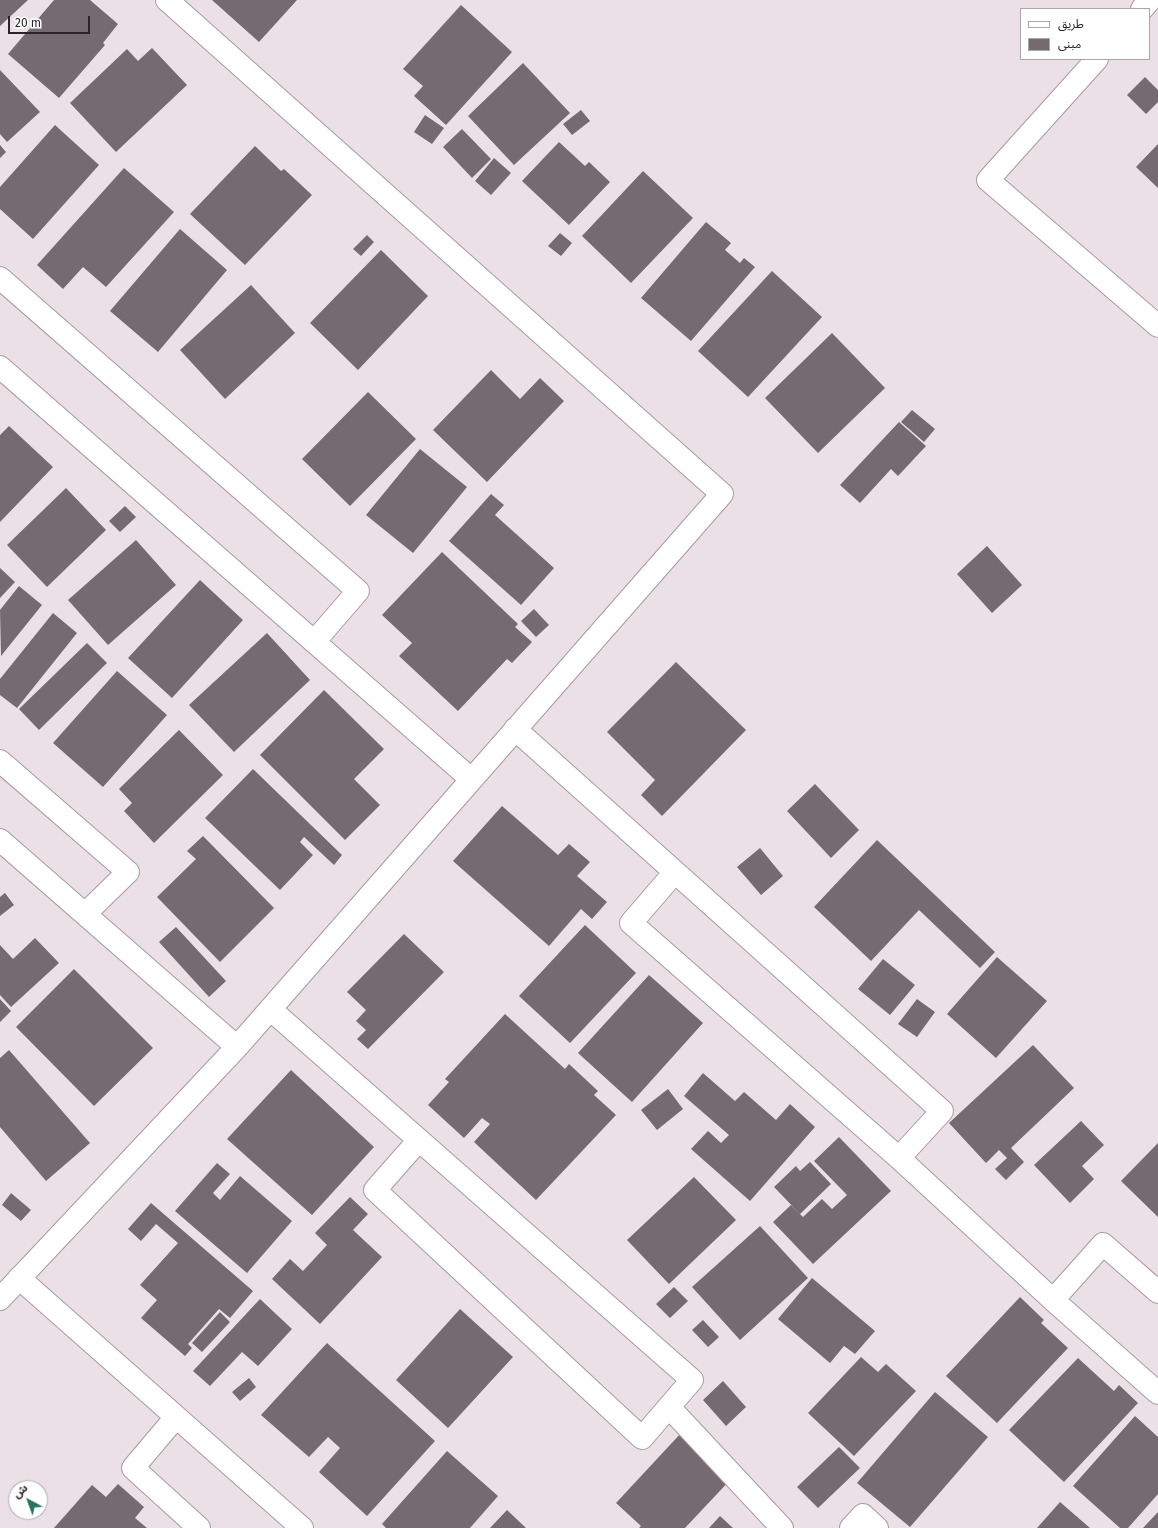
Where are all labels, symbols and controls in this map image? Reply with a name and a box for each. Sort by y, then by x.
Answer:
scale bar [10,8,92,34]
legend [1020,8,1150,60]
text: 20 m [15,16,41,30]
text: طريق [1058,17,1084,31]
text: مبنى [1058,37,1081,51]
north arrow [8,1480,48,1520]
text: ش [10,1481,30,1501]

